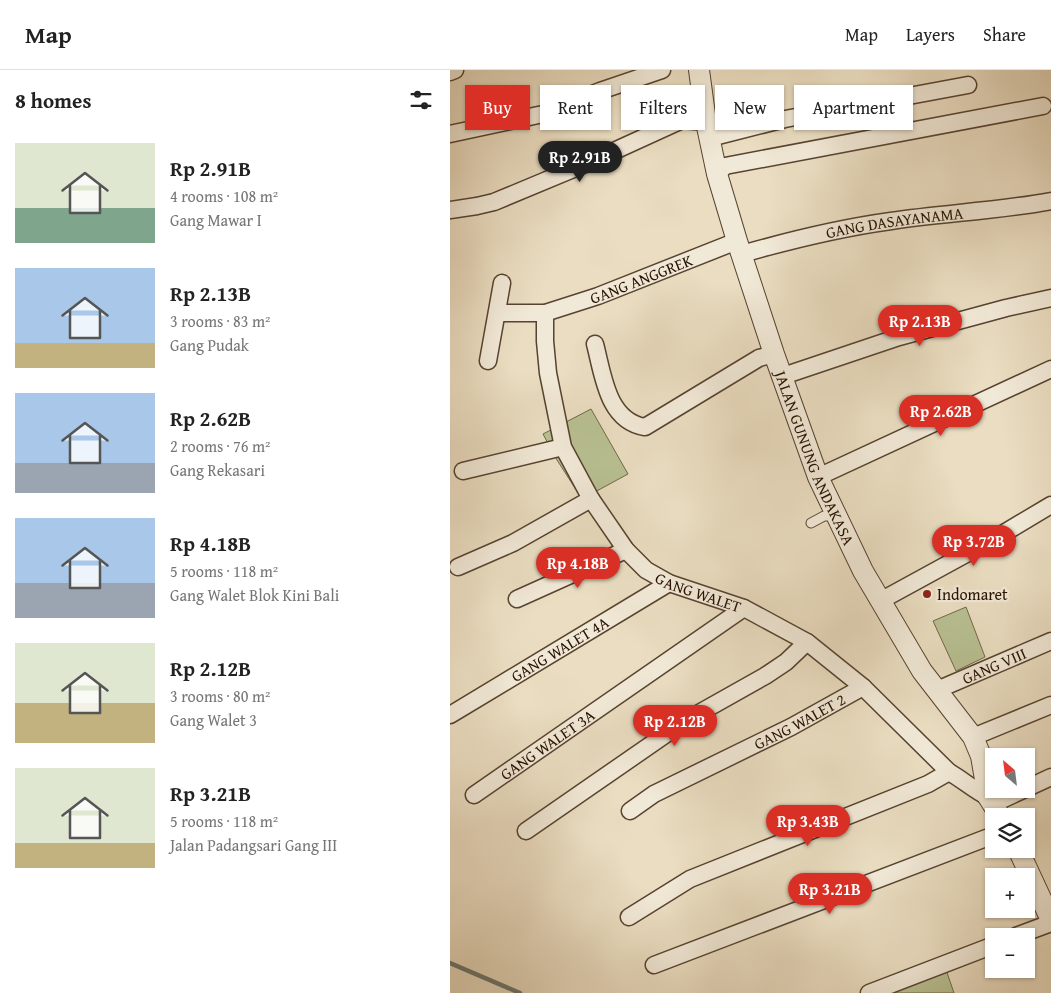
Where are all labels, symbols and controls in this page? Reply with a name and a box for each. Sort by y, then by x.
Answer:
text: Map [25,17,72,52]
text: Map [845,21,878,48]
text: Layers [906,21,955,48]
text: Share [983,21,1026,48]
text: 8 homes [15,85,91,116]
chip: Buy [465,85,530,130]
chip: Rent [540,85,611,130]
chip: Filters [621,85,705,130]
chip: New [715,85,784,130]
chip: Apartment [794,85,913,130]
icon: filters [407,86,435,114]
pin: Rp 2.91B [528,140,632,183]
text: Rp 2.91B [549,145,611,169]
text: Rp 2.91B [170,153,251,184]
icon: home [55,163,115,223]
text: 4 rooms · 108 m² [170,184,278,208]
street label: GANG DASAYANAMA [823,201,965,244]
text: Gang Mawar I [170,208,262,232]
street label: GANG ANGGREK [587,248,696,310]
text: Rp 2.13B [170,278,251,309]
icon: home [55,288,115,348]
pin: Rp 2.13B [868,304,972,347]
text: 3 rooms · 83 m² [170,309,270,333]
text: Rp 2.13B [889,309,951,333]
text: Gang Pudak [170,333,249,357]
street label: JALAN GUNUNG ANDAKASA [768,365,861,549]
pin: Rp 2.62B [889,394,993,437]
text: Rp 2.62B [910,399,972,423]
text: Rp 2.62B [170,403,251,434]
icon: home [55,413,115,473]
text: 2 rooms · 76 m² [170,434,270,458]
text: Gang Rekasari [170,458,265,482]
pin: Rp 3.72B [922,524,1026,567]
text: Rp 4.18B [170,528,251,559]
text: Rp 3.72B [943,529,1005,553]
icon: home [55,538,115,598]
pin: Rp 4.18B [526,546,630,589]
text: Rp 4.18B [547,551,609,575]
text: 5 rooms · 118 m² [170,559,278,583]
street label: GANG WALET [651,566,744,618]
place label: Indomaret [937,582,1008,606]
text: Gang Walet Blok Kini Bali [170,583,339,607]
marker: Indomaret [921,588,933,600]
street label: GANG WALET 4A [506,610,613,688]
street label: GANG VIII [958,641,1030,690]
text: Rp 2.12B [170,653,251,684]
icon: home [55,663,115,723]
text: 3 rooms · 80 m² [170,684,270,708]
street label: GANG WALET 2 [750,687,850,755]
street label: GANG WALET 3A [495,703,600,786]
pin: Rp 2.12B [623,704,727,747]
text: Gang Walet 3 [170,708,257,732]
text: Rp 2.12B [644,709,706,733]
north arrow [985,748,1035,798]
map controls [985,748,1035,978]
text: Rp 3.21B [170,778,251,809]
icon: home [55,788,115,848]
pin: Rp 3.43B [756,804,860,847]
button: layers [985,808,1035,858]
text: 5 rooms · 118 m² [170,809,278,833]
text: Rp 3.43B [777,809,839,833]
text: Jalan Padangsari Gang III [170,833,337,857]
button: + [985,868,1035,918]
pin: Rp 3.21B [778,872,882,915]
text: Rp 3.21B [799,877,861,901]
button: − [985,928,1035,978]

